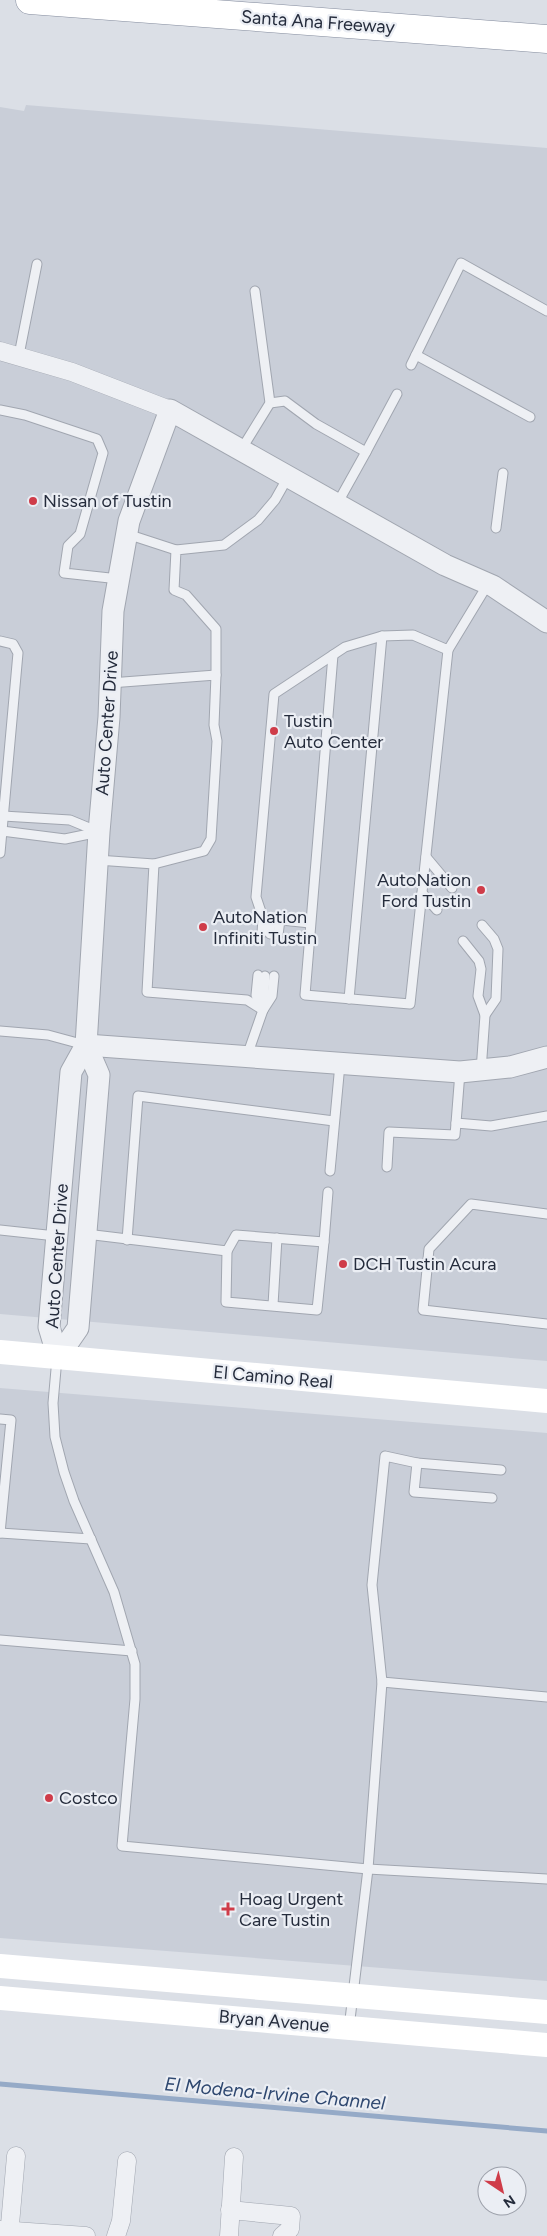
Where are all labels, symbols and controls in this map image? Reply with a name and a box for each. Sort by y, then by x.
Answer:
street label: Santa Ana Freeway [240,6,396,38]
place label: Nissan of Tustin [43,490,172,512]
marker: Nissan of Tustin [27,495,39,507]
street label: Auto Center Drive [91,650,123,796]
place label: Tustin Auto Center [284,710,383,753]
marker: Tustin Auto Center [268,725,280,737]
place label: AutoNation Ford Tustin [377,869,471,912]
marker: AutoNation Ford Tustin [475,884,487,896]
place label: AutoNation Infiniti Tustin [213,906,317,949]
marker: AutoNation Infiniti Tustin [197,921,209,933]
street label: Auto Center Drive [41,1183,73,1329]
place label: DCH Tustin Acura [353,1253,496,1275]
marker: DCH Tustin Acura [337,1258,349,1270]
street label: El Camino Real [212,1361,334,1393]
place label: Costco [59,1787,118,1809]
marker: Costco [43,1792,55,1804]
place label: Hoag Urgent Care Tustin [239,1888,343,1931]
marker: Hoag Urgent Care Tustin [221,1902,235,1916]
street label: Bryan Avenue [218,2005,330,2037]
water label: El Modena-Irvine Channel [164,2072,387,2115]
north arrow [477,2166,527,2216]
text: N [500,2191,518,2211]

